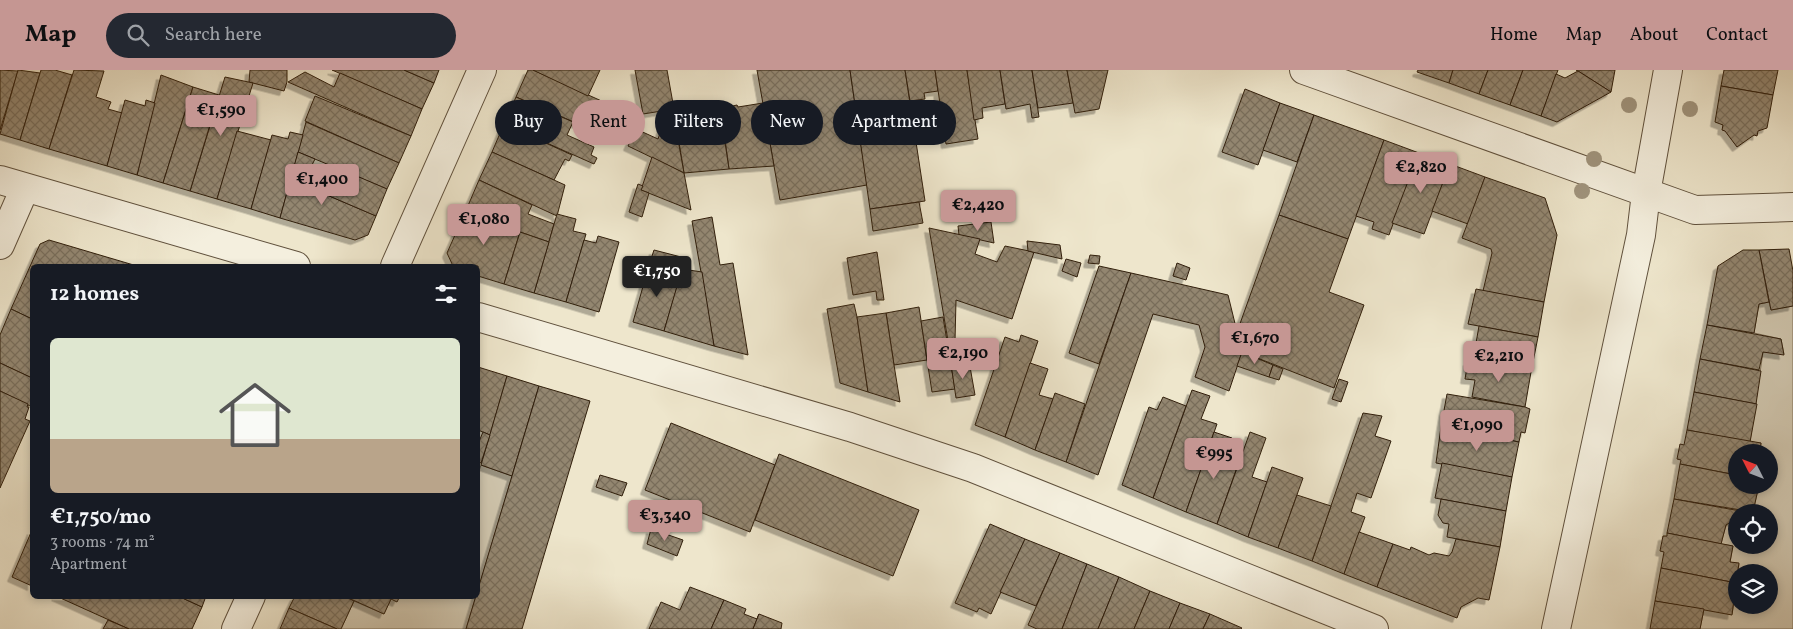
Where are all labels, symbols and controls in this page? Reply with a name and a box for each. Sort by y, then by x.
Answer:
search box [106,13,456,58]
text: Map [25,18,76,52]
icon: search [124,21,152,49]
text: Search here [164,22,262,48]
text: Home [1490,23,1538,48]
text: Map [1566,23,1602,48]
text: About [1630,23,1678,48]
text: Contact [1706,23,1768,48]
pin: €1,590 [180,94,262,137]
text: €1,590 [196,100,246,122]
chip: Buy [495,100,562,145]
chip: Rent [572,100,645,145]
chip: Filters [655,100,741,145]
chip: New [751,100,823,145]
chip: Apartment [833,100,956,145]
pin: €2,820 [1380,152,1462,194]
text: €2,820 [1395,157,1447,179]
pin: €1,400 [281,164,363,206]
text: €1,400 [296,169,348,191]
pin: €2,420 [937,190,1019,232]
text: €2,420 [952,195,1004,217]
pin: €1,080 [443,204,525,246]
text: €1,080 [458,209,510,231]
pin: €1,750 [616,256,698,298]
text: €1,750 [633,261,681,283]
text: 12 homes [50,280,139,309]
icon: filters [432,280,460,308]
pin: €1,670 [1214,322,1296,365]
text: €1,670 [1231,328,1279,350]
pin: €2,190 [922,338,1004,380]
pin: €2,210 [1458,340,1540,383]
text: €2,190 [938,343,988,365]
text: €2,210 [1474,346,1524,368]
icon: home [210,370,300,460]
pin: €1,090 [1436,410,1518,452]
text: €1,090 [1451,415,1503,437]
pin: €995 [1184,438,1244,480]
text: €995 [1195,443,1233,465]
north arrow [1728,444,1778,494]
map controls [1728,444,1778,614]
pin: €3,340 [624,500,706,542]
text: €1,750/mo [50,503,151,532]
button: locate [1728,504,1778,554]
text: €3,340 [639,505,691,527]
text: 3 rooms · 74 m² [50,532,155,554]
text: Apartment [50,554,127,576]
button: layers [1728,564,1778,614]

